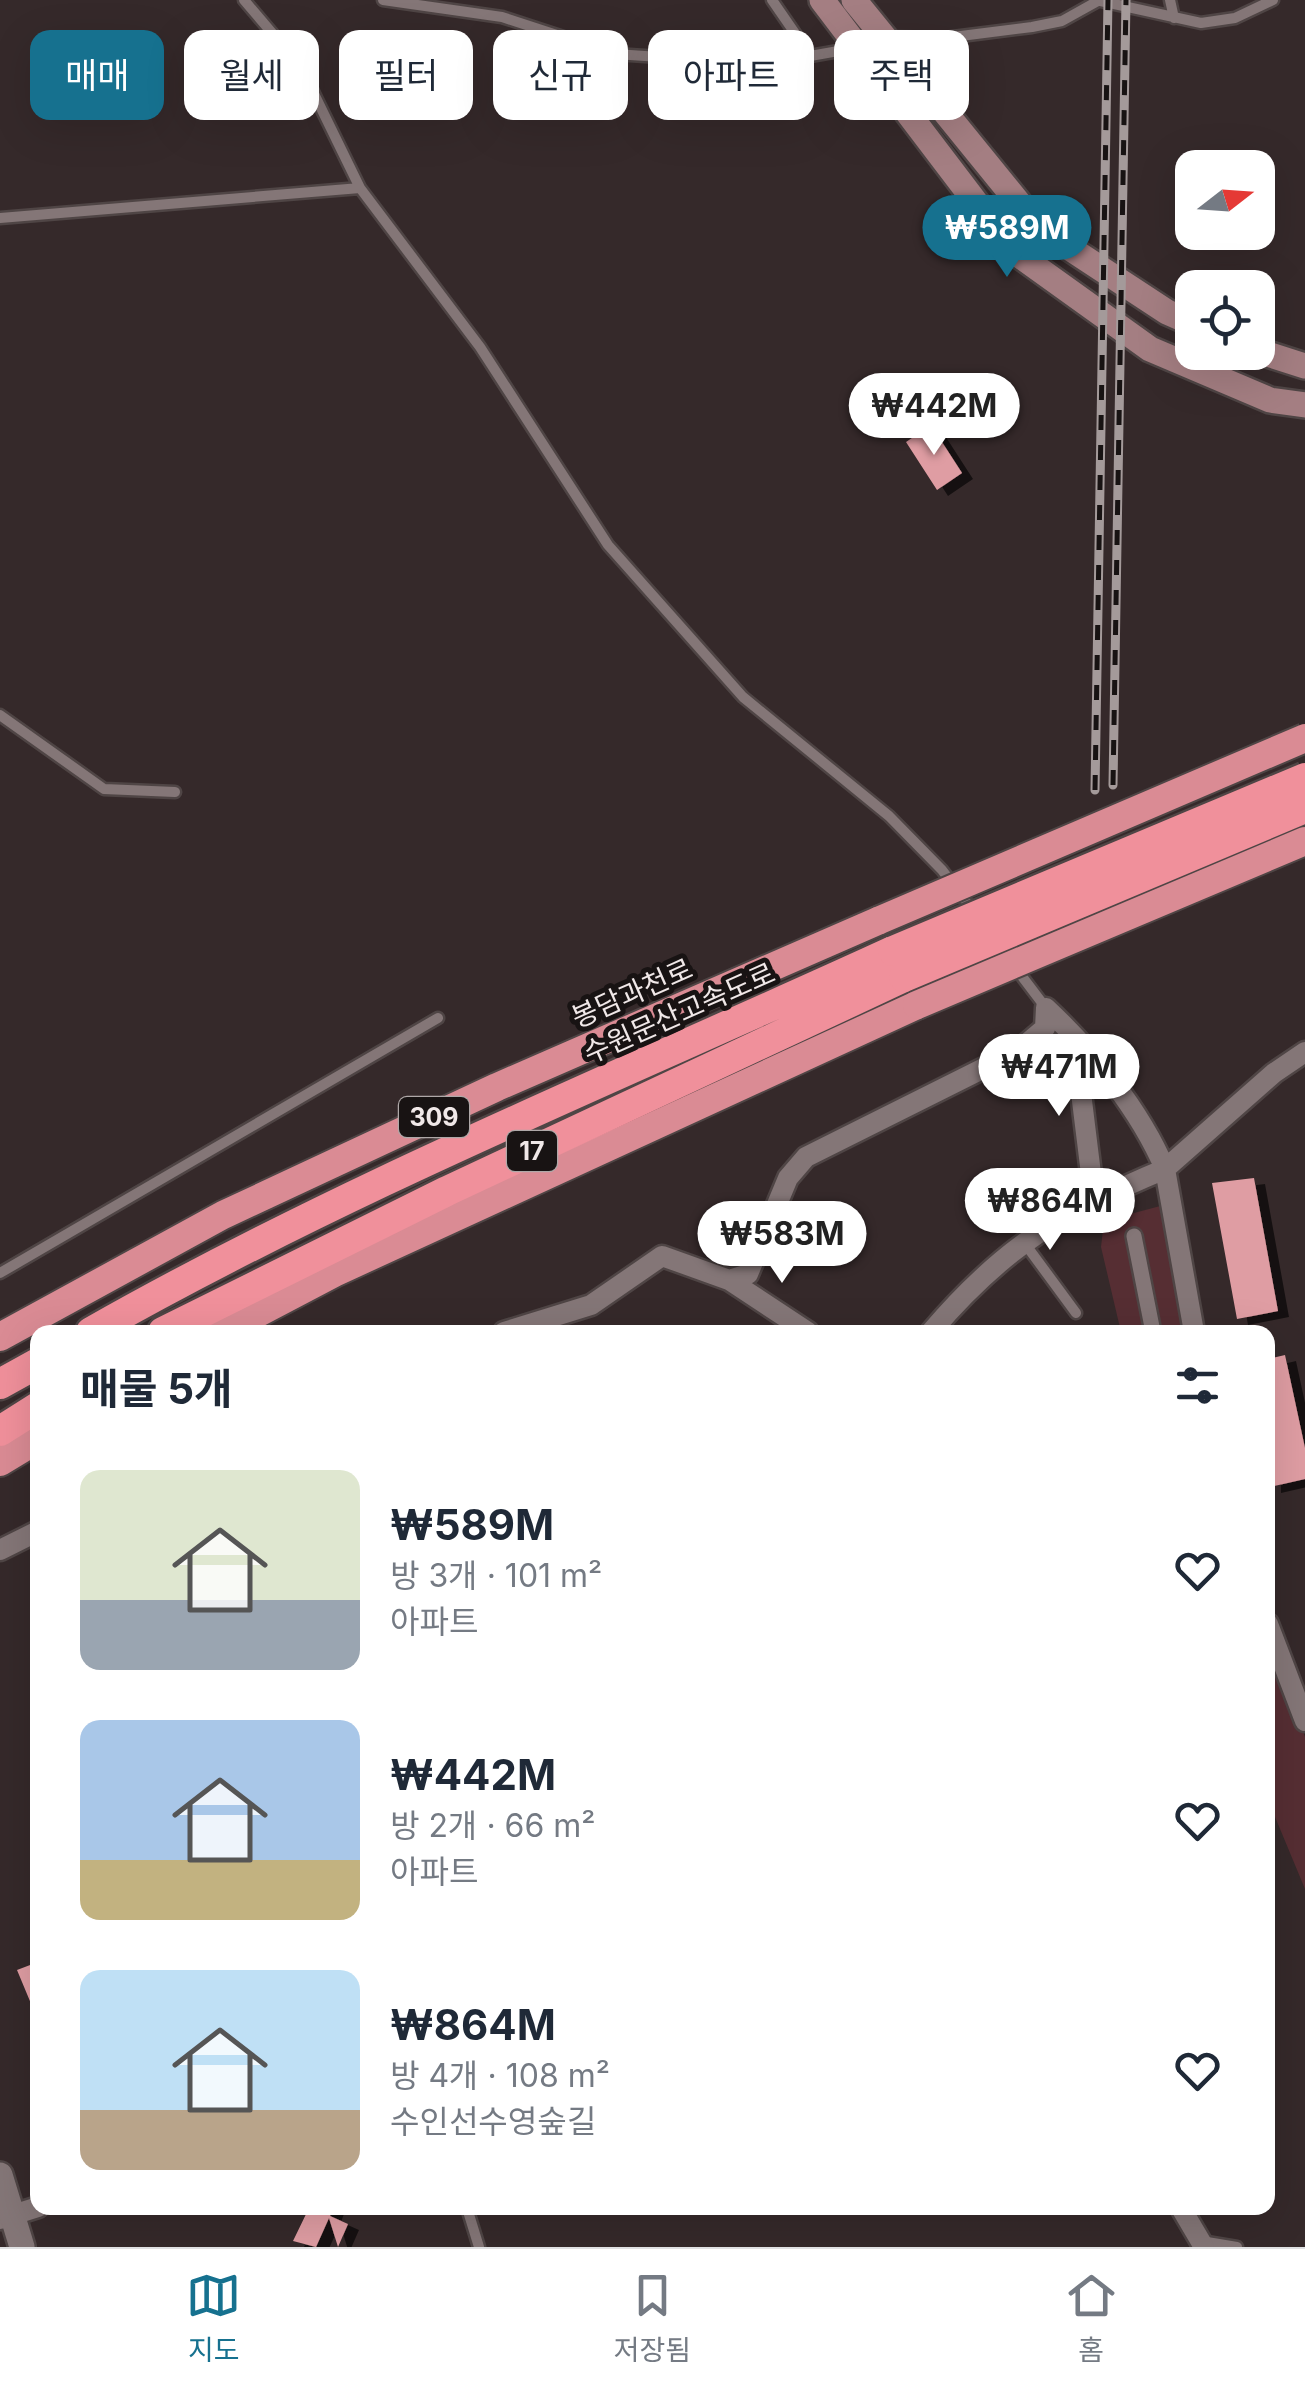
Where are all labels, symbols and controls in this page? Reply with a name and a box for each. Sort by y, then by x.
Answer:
chip: 매매 [30,30,164,120]
chip: 월세 [184,30,319,120]
chip: 필터 [339,30,473,120]
chip: 신규 [493,30,628,120]
chip: 아파트 [648,30,814,120]
chip: 주택 [834,30,969,120]
north arrow [1175,150,1275,250]
map controls [1175,150,1275,370]
pin: ₩589M [937,195,1077,280]
text: ₩589M [944,208,1070,247]
button: locate [1175,270,1275,370]
pin: ₩442M [864,373,1004,458]
text: ₩442M [871,386,997,425]
street label: 봉담과천로 [566,951,698,1035]
street label: 수원문산고속도로 [578,956,780,1070]
pin: ₩471M [989,1034,1129,1119]
text: ₩471M [1000,1047,1118,1086]
road number: 309 [399,1097,469,1137]
road number: 17 [507,1131,557,1171]
pin: ₩864M [980,1168,1120,1253]
text: ₩864M [987,1181,1113,1220]
pin: ₩583M [712,1201,852,1286]
text: ₩583M [719,1214,845,1253]
icon: filters [1170,1358,1225,1413]
text: 매물 5개 [80,1363,233,1414]
text: ₩589M [390,1499,554,1550]
icon: home [160,1510,280,1630]
icon: heart [1170,1543,1225,1598]
text: 방 3개 · 101 m² [390,1556,602,1595]
text: 아파트 [390,1602,478,1641]
text: ₩442M [390,1749,556,1800]
icon: home [160,1760,280,1880]
icon: heart [1170,1793,1225,1848]
text: 방 2개 · 66 m² [390,1806,595,1845]
text: 아파트 [390,1852,478,1891]
text: ₩864M [390,1999,556,2050]
icon: home [160,2010,280,2130]
icon: heart [1170,2043,1225,2098]
text: 방 4개 · 108 m² [390,2056,610,2095]
text: 수인선수영숲길 [390,2102,596,2141]
tab: 지도 [186,2268,241,2368]
tab: 저장됨 [614,2268,691,2368]
tab: 홈 [1064,2268,1119,2368]

